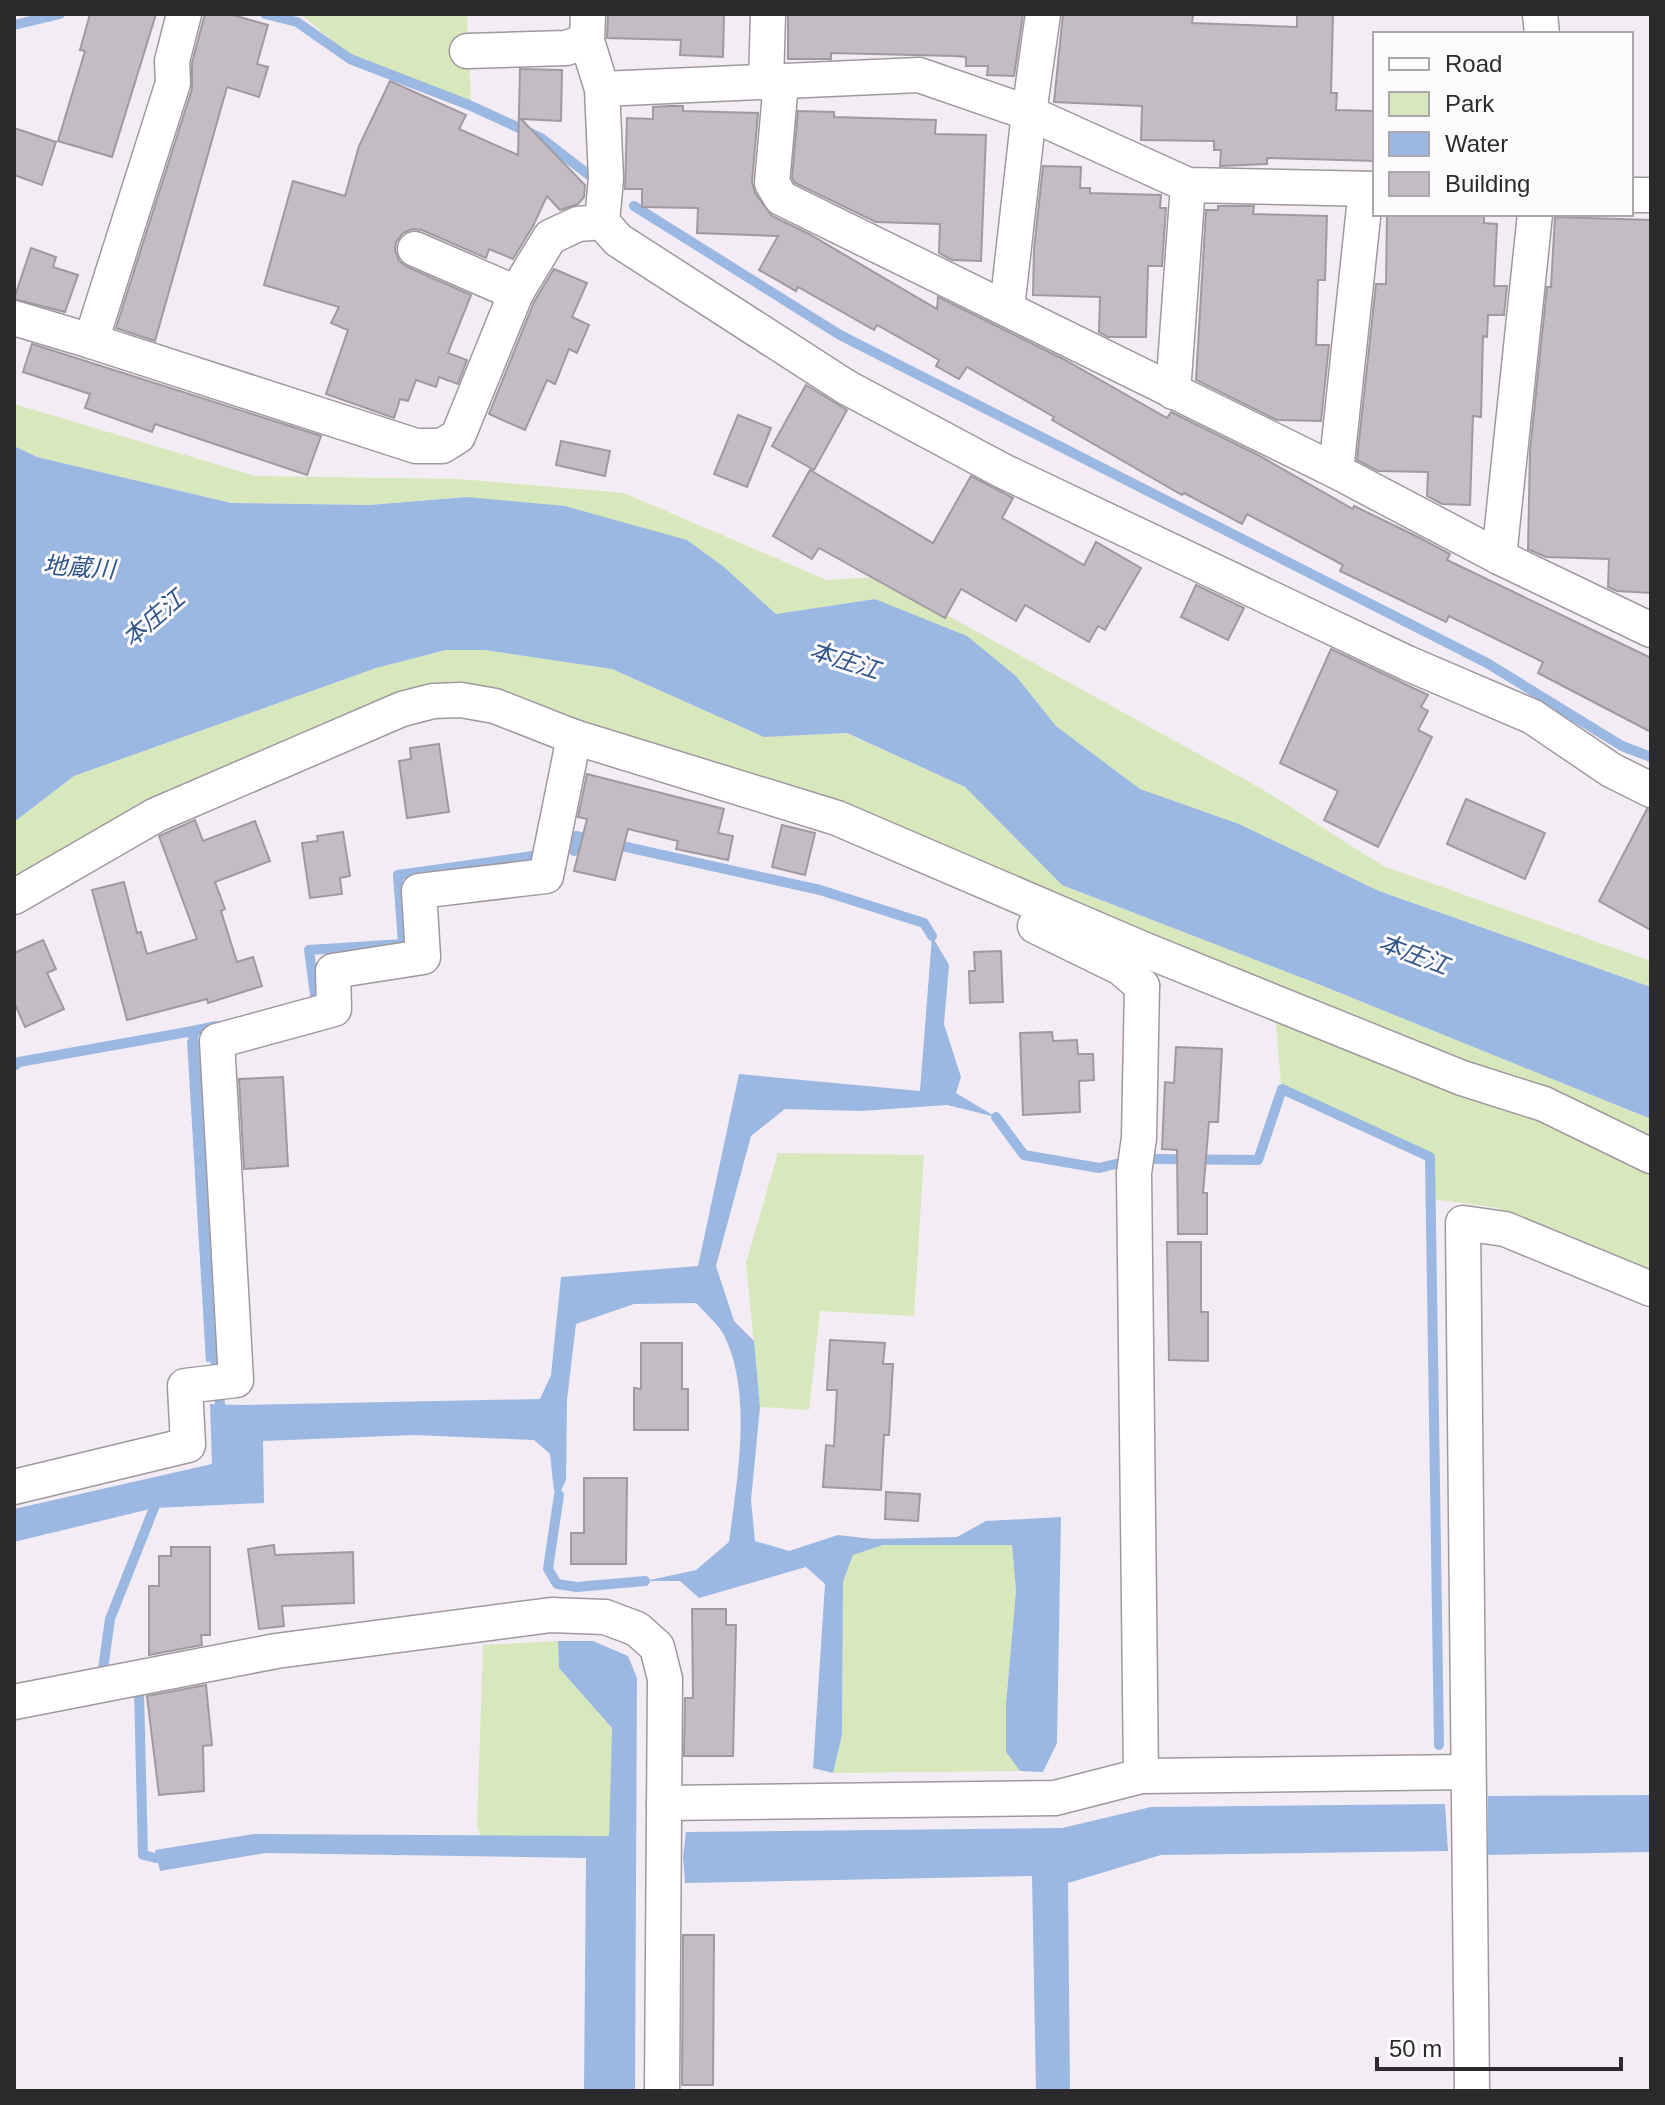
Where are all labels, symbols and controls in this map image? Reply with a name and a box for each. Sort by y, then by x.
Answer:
legend [1373,32,1633,216]
text: Road [1445,50,1502,77]
text: Park [1445,90,1495,117]
text: Water [1445,130,1508,157]
text: Building [1445,170,1530,197]
water label: 地蔵川 [42,551,119,583]
water label: 本庄江 [117,583,192,651]
water label: 本庄江 [807,636,886,685]
water label: 本庄江 [1376,928,1455,981]
scale bar [1377,2021,1621,2071]
text: 50 m [1389,2035,1442,2062]

